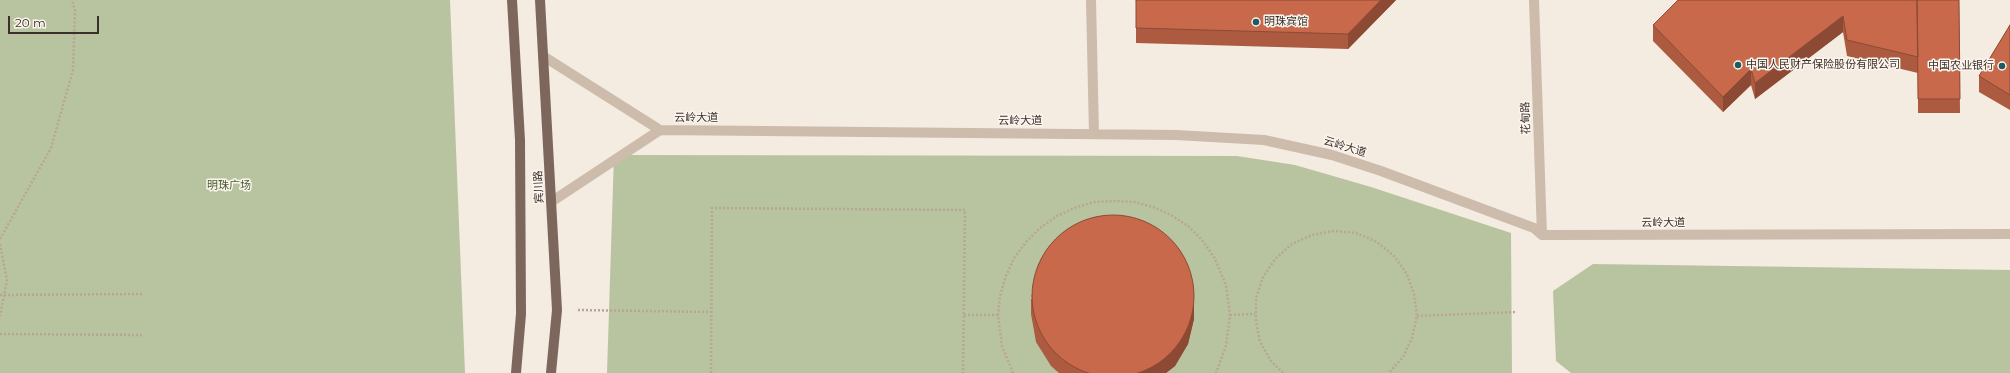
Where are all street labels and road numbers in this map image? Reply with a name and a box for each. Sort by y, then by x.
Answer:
street label: 花甸路 [1519,101,1533,135]
street label: 云岭大道 [674,111,718,125]
street label: 云岭大道 [998,114,1042,128]
street label: 云岭大道 [1322,134,1368,160]
street label: 宾川路 [532,170,546,204]
street label: 云岭大道 [1641,216,1685,230]

